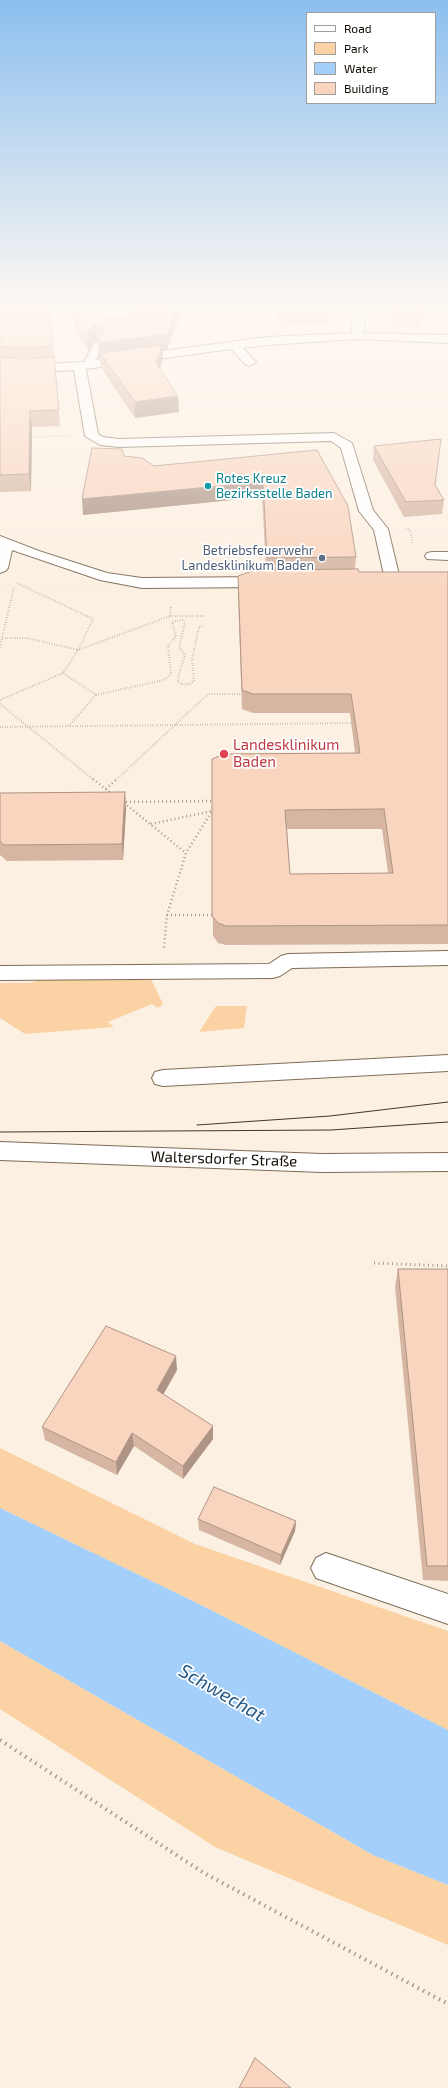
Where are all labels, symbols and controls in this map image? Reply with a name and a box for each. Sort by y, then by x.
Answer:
legend [306,12,436,104]
text: Road [344,21,372,35]
text: Park [344,41,369,55]
text: Water [344,61,378,75]
text: Building [344,81,388,95]
place label: Rotes Kreuz Bezirksstelle Baden [216,471,333,502]
marker: Rotes Kreuz Bezirksstelle Baden [203,481,213,491]
place label: Betriebsfeuerwehr Landesklinikum Baden [182,543,314,574]
marker: Betriebsfeuerwehr Landesklinikum Baden [317,553,327,563]
place label: Landesklinikum Baden [233,736,339,771]
marker: Landesklinikum Baden [218,748,230,760]
street label: Waltersdorfer Straße [150,1147,298,1171]
water label: Schwechat [175,1659,269,1727]

